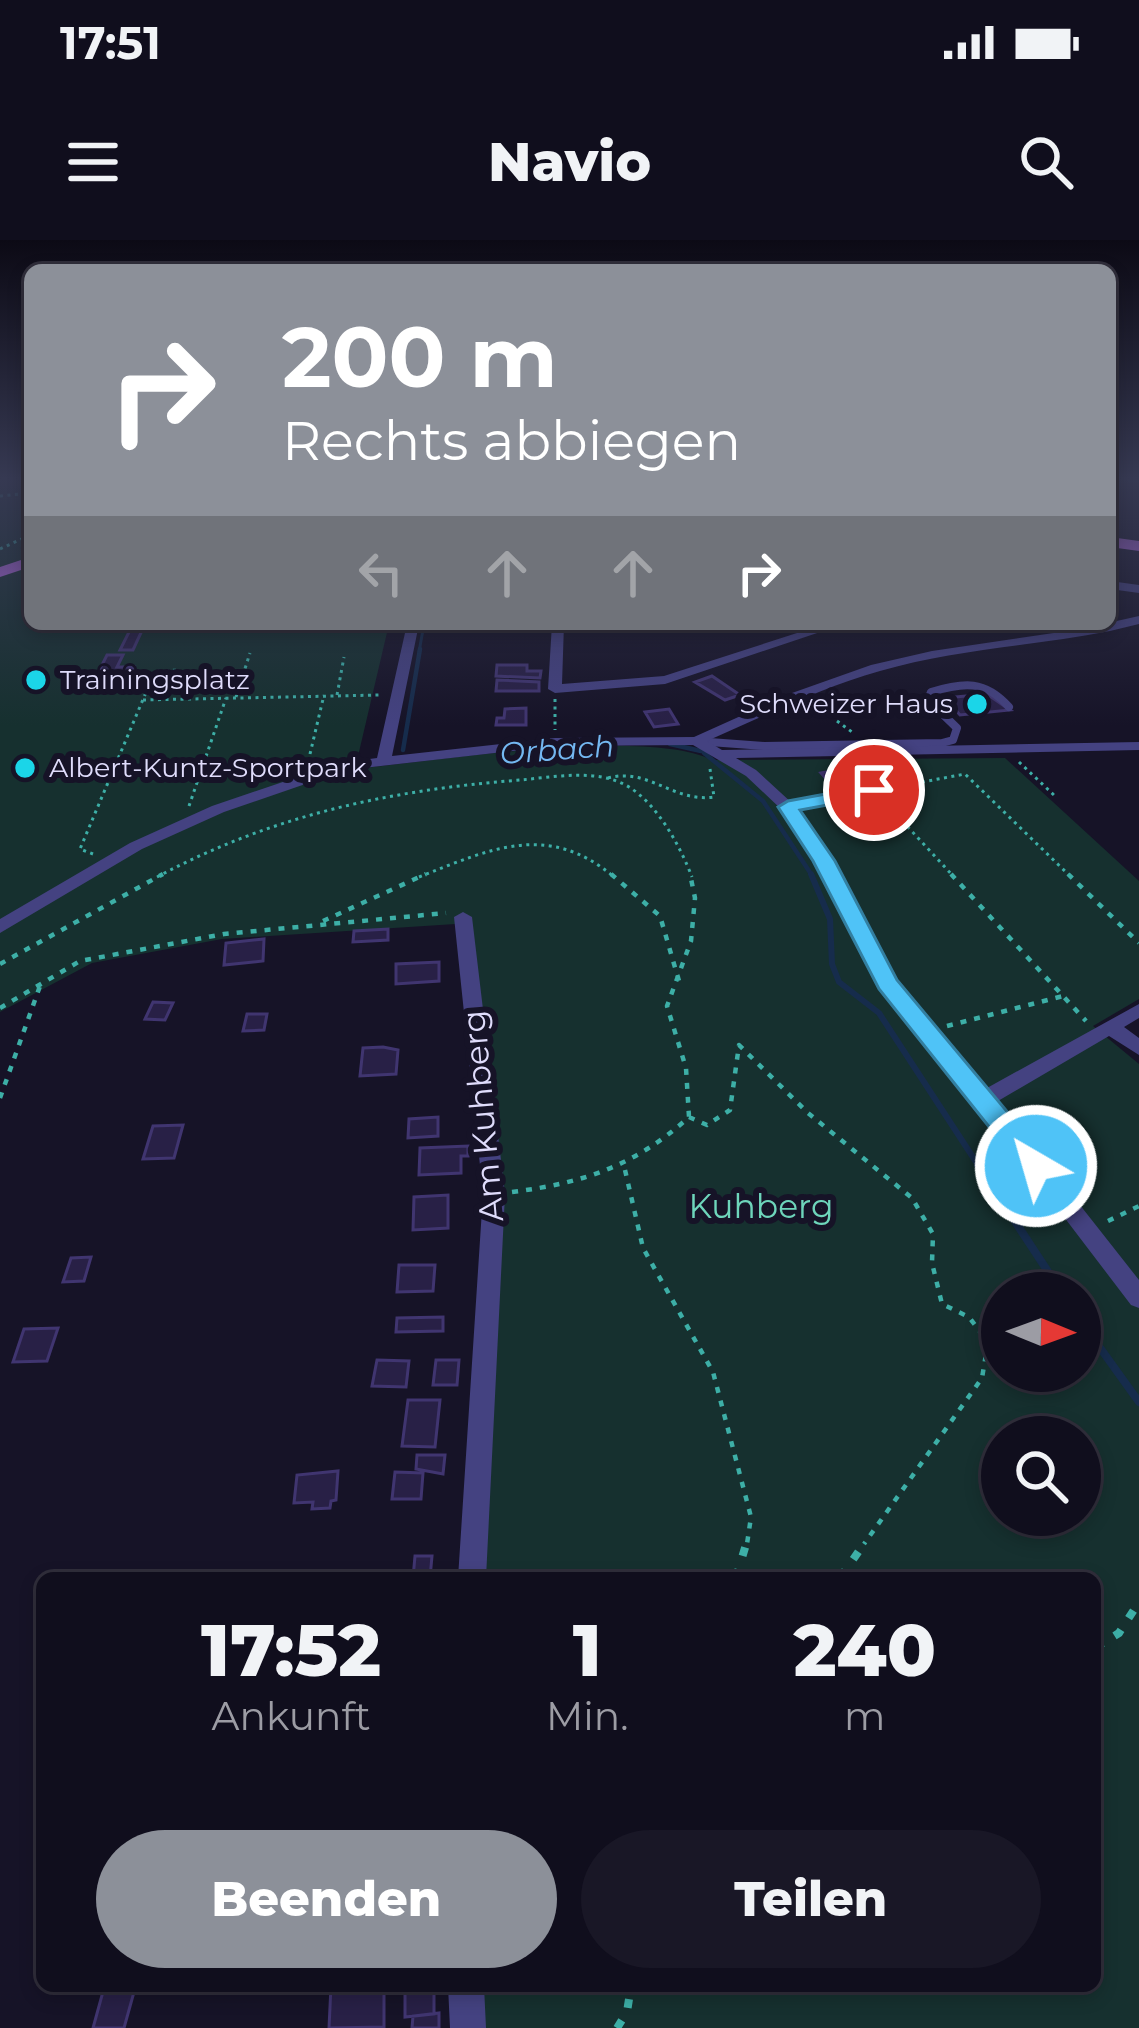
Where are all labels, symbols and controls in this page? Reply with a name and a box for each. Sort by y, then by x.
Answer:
text: 17:51 [60,15,161,70]
icon: menu [60,129,126,195]
text: Navio [488,129,651,195]
icon: search [1013,129,1079,195]
text: 200 m [282,306,558,408]
icon: right [84,312,240,468]
text: Rechts abbiegen [282,408,741,474]
icon: left [348,540,414,606]
icon: ahead [474,540,540,606]
icon: ahead [600,540,666,606]
icon: right [726,540,792,606]
place label: Trainingsplatz [60,663,250,696]
marker: Trainingsplatz [23,667,49,693]
place label: Schweizer Haus [740,687,953,720]
marker: Schweizer Haus [964,691,990,717]
water label: Orbach [499,727,615,772]
pin [823,739,925,841]
place label: Albert-Kuntz-Sportpark [49,751,368,784]
marker: Albert-Kuntz-Sportpark [12,755,38,781]
icon: arrive [841,757,907,823]
street label: Am Kuhberg [453,1008,511,1224]
position arrow [973,1103,1099,1229]
park label: Kuhberg [688,1186,834,1226]
north arrow [981,1272,1101,1392]
map controls [981,1272,1101,1536]
button: search [981,1416,1101,1536]
text: 17:52 [201,1606,381,1694]
text: 1 [573,1606,602,1694]
text: 240 [794,1606,936,1694]
text: Ankunft [212,1692,371,1740]
text: Min. [546,1692,628,1740]
text: m [844,1692,885,1740]
button: Beenden [96,1830,557,1968]
button: Teilen [581,1830,1041,1968]

